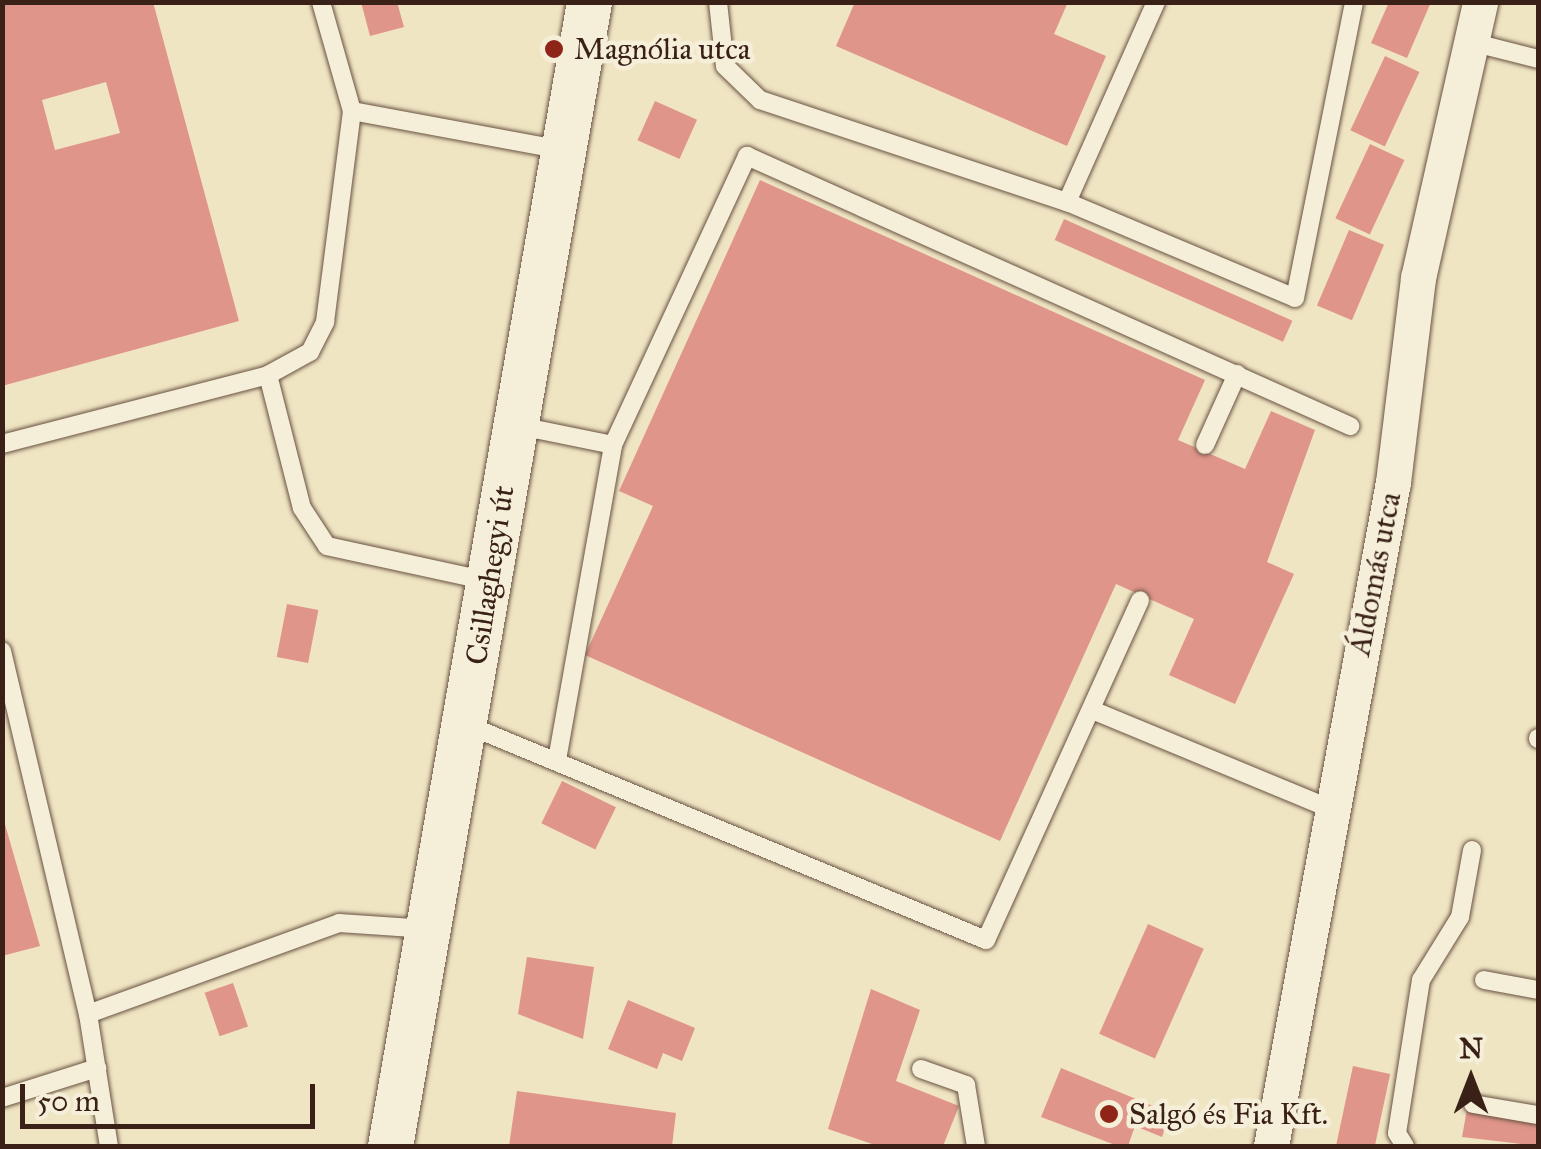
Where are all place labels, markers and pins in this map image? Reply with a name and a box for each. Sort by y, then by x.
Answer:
place label: Magnólia utca [574,31,750,67]
marker: Magnólia utca [543,38,565,60]
place label: Salgó és Fia Kft. [1129,1096,1328,1132]
marker: Salgó és Fia Kft. [1098,1103,1120,1125]

